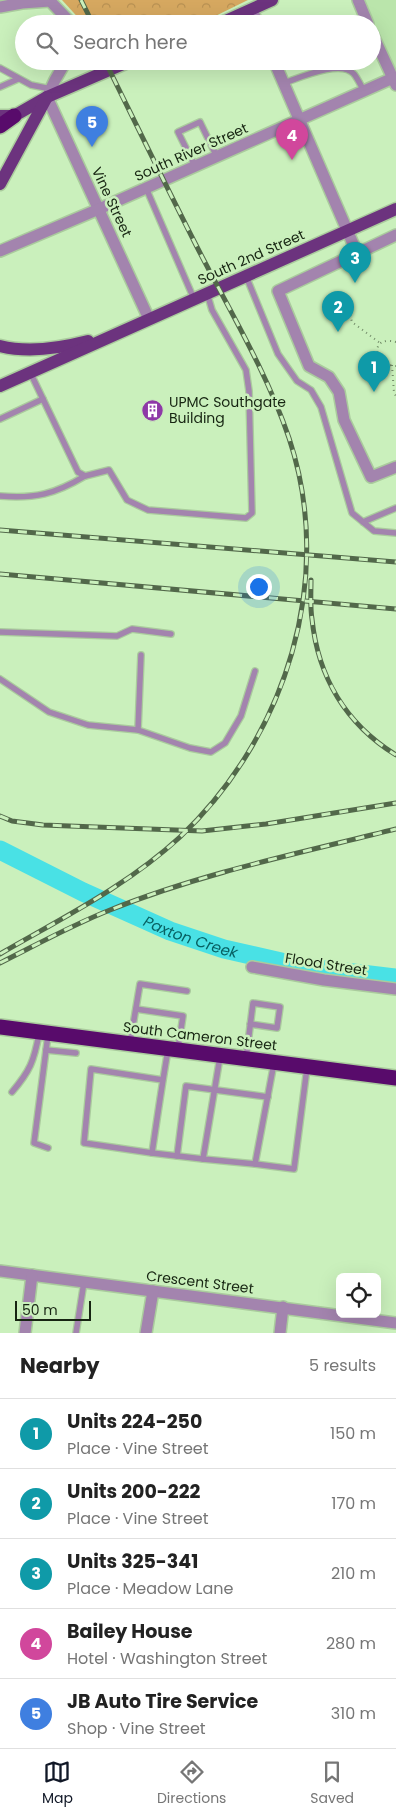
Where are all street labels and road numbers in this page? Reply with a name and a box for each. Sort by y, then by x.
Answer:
street label: South River Street [131,118,251,186]
street label: Vine Street [87,164,137,240]
street label: South 2nd Street [194,224,308,290]
street label: Flood Street [284,948,368,980]
street label: South Cameron Street [122,1017,278,1055]
street label: Crescent Street [145,1265,255,1299]

